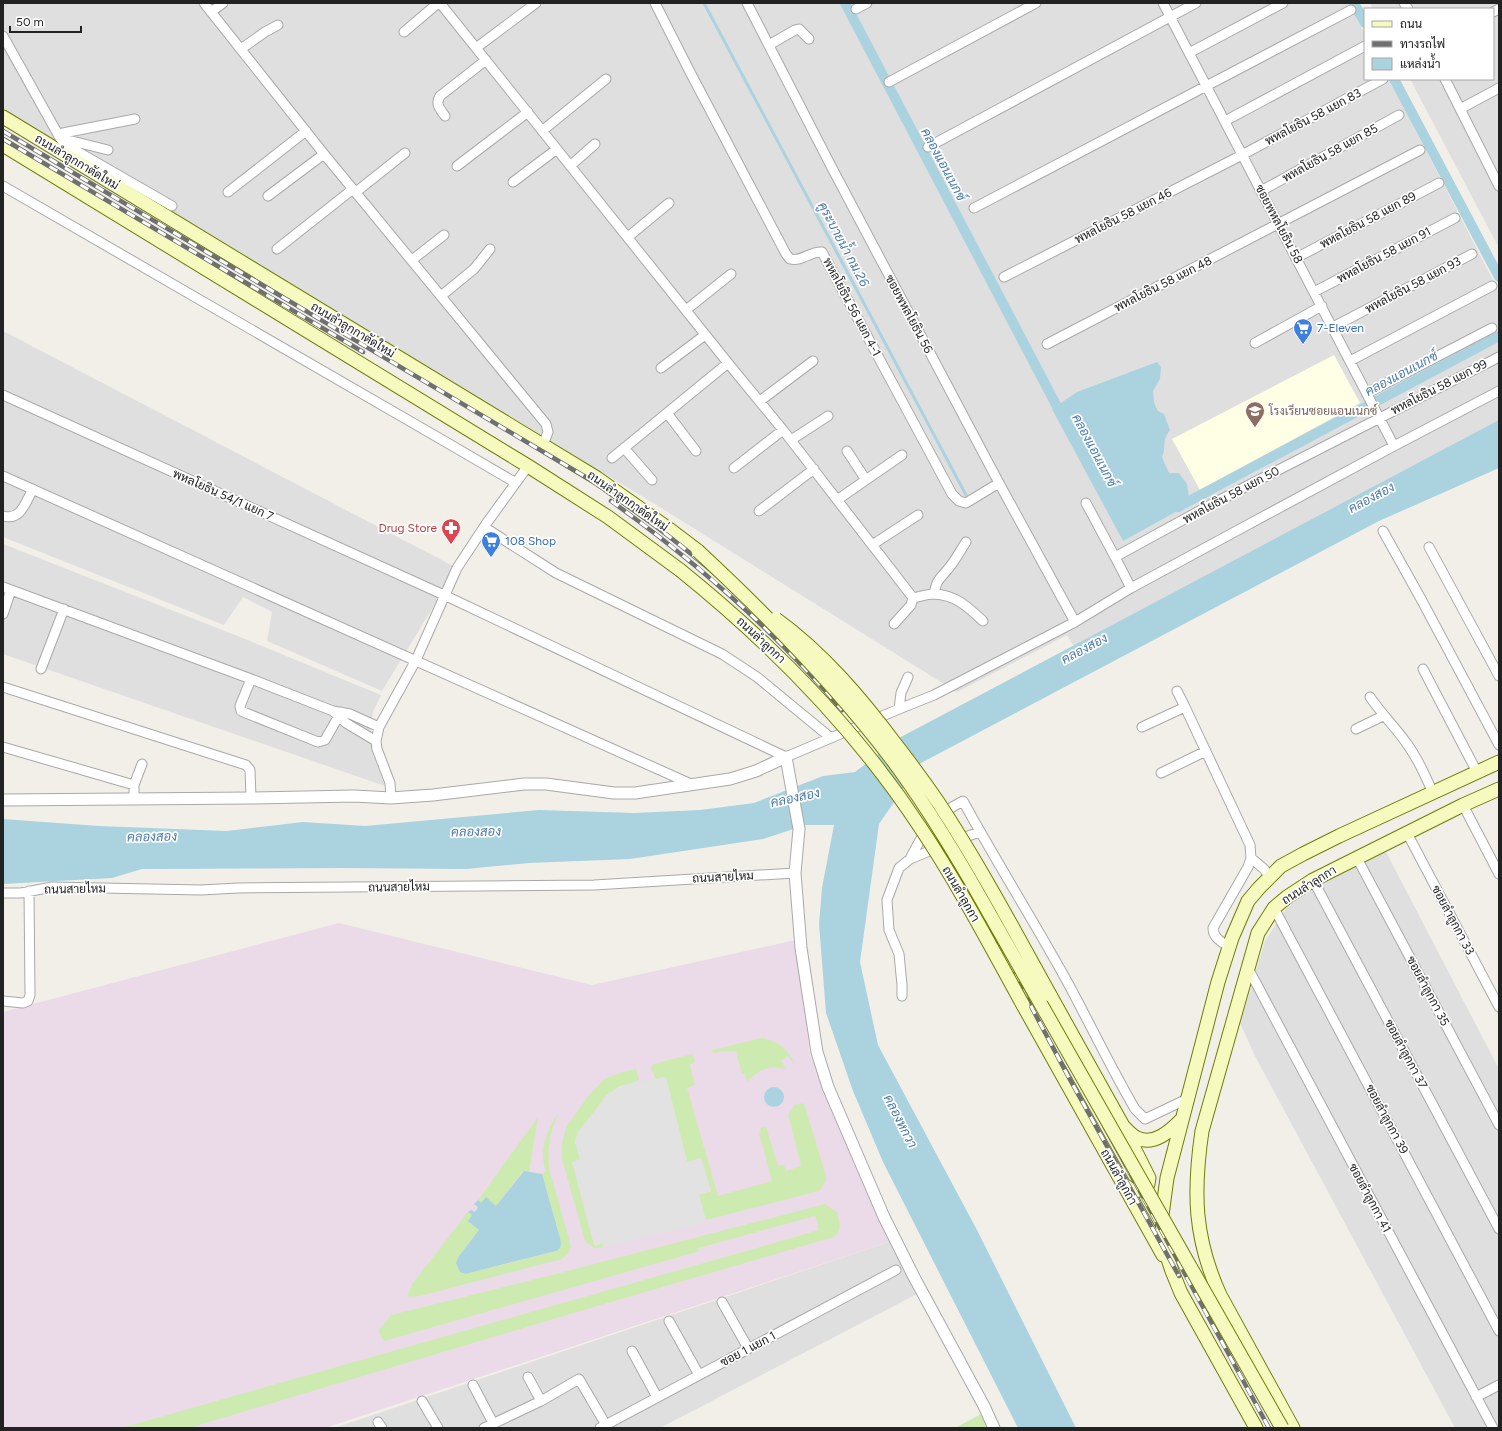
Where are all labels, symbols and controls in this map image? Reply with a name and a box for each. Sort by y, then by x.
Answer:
scale bar [10,8,81,34]
legend [1364,8,1494,80]
text: 50 m [16,15,44,29]
text: ถนน [1400,17,1423,31]
text: ทางรถไฟ [1400,36,1445,51]
text: แหล่งน้ำ [1400,53,1440,71]
street label: พหลโยธิน 58 แยก 83 [1262,85,1363,148]
street label: พหลโยธิน 58 แยก 85 [1279,120,1380,185]
water label: คลองแอนเนกซ์ [918,124,972,205]
street label: ถนนลำลูกกาตัดใหม่ [32,131,122,193]
street label: ซอยพหลโยธิน 58 [1252,182,1307,266]
street label: พหลโยธิน 58 แยก 46 [1072,185,1174,247]
street label: พหลโยธิน 58 แยก 89 [1317,188,1419,251]
water label: คูระบายน้ำ กม.26 [813,197,877,291]
street label: พหลโยธิน 58 แยก 91 [1334,223,1433,286]
street label: พหลโยธิน 58 แยก 48 [1111,252,1214,315]
street label: พหลโยธิน 58 แยก 93 [1362,253,1463,316]
street label: พหลโยธิน 56 แยก 4-1 [820,255,885,359]
street label: ซอยพหลโยธิน 56 [882,272,937,356]
street label: ถนนลำลูกกาตัดใหม่ [308,299,398,361]
supermarket icon: 7-Eleven [1292,317,1314,345]
place label: 7-Eleven [1317,321,1364,335]
water label: คลองแอนเนกซ์ [1361,345,1442,399]
street label: พหลโยธิน 58 แยก 99 [1388,356,1490,417]
school or university icon: โรงเรียนซอยแอนเนกซ์ [1244,400,1266,428]
place label: โรงเรียนซอยแอนเนกซ์ [1268,403,1377,418]
water label: คลองแอนเนกซ์ [1069,410,1123,491]
street label: พหลโยธิน 58 แยก 50 [1180,463,1282,526]
street label: พหลโยธิน 54/1 แยก 7 [170,466,276,524]
street label: ถนนลำลูกกาตัดใหม่ [584,467,672,535]
water label: คลองสอง [1346,479,1397,516]
pharmacy icon: Drug Store [440,517,462,545]
place label: Drug Store [379,521,437,535]
supermarket icon: 108 Shop [480,530,502,558]
place label: 108 Shop [505,534,556,548]
street label: ถนนลำลูกกา [733,614,788,667]
water label: คลองสอง [1059,630,1110,667]
water label: คลองสอง [769,785,821,810]
water label: คลองสอง [451,824,501,839]
water label: คลองสอง [127,829,177,844]
street label: ถนนลำลูกกา [1279,863,1339,908]
street label: ถนนลำลูกกา [939,864,982,925]
street label: ถนนสายไหม [692,867,754,886]
street label: ถนนสายไหม [368,878,430,895]
street label: ถนนสายไหม [44,880,106,897]
street label: ซอยลำลูกกา 33 [1428,883,1477,958]
street label: ซอยลำลูกกา 35 [1403,954,1452,1029]
street label: ซอยลำลูกกา 37 [1381,1017,1430,1092]
street label: ซอยลำลูกกา 39 [1362,1082,1411,1157]
water label: คลองหกวา [881,1092,920,1150]
street label: ถนนลำลูกกา [1097,1147,1140,1208]
street label: ซอยลำลูกกา 41 [1345,1161,1394,1235]
street label: ซอย 1 แยก 1 [718,1329,778,1369]

